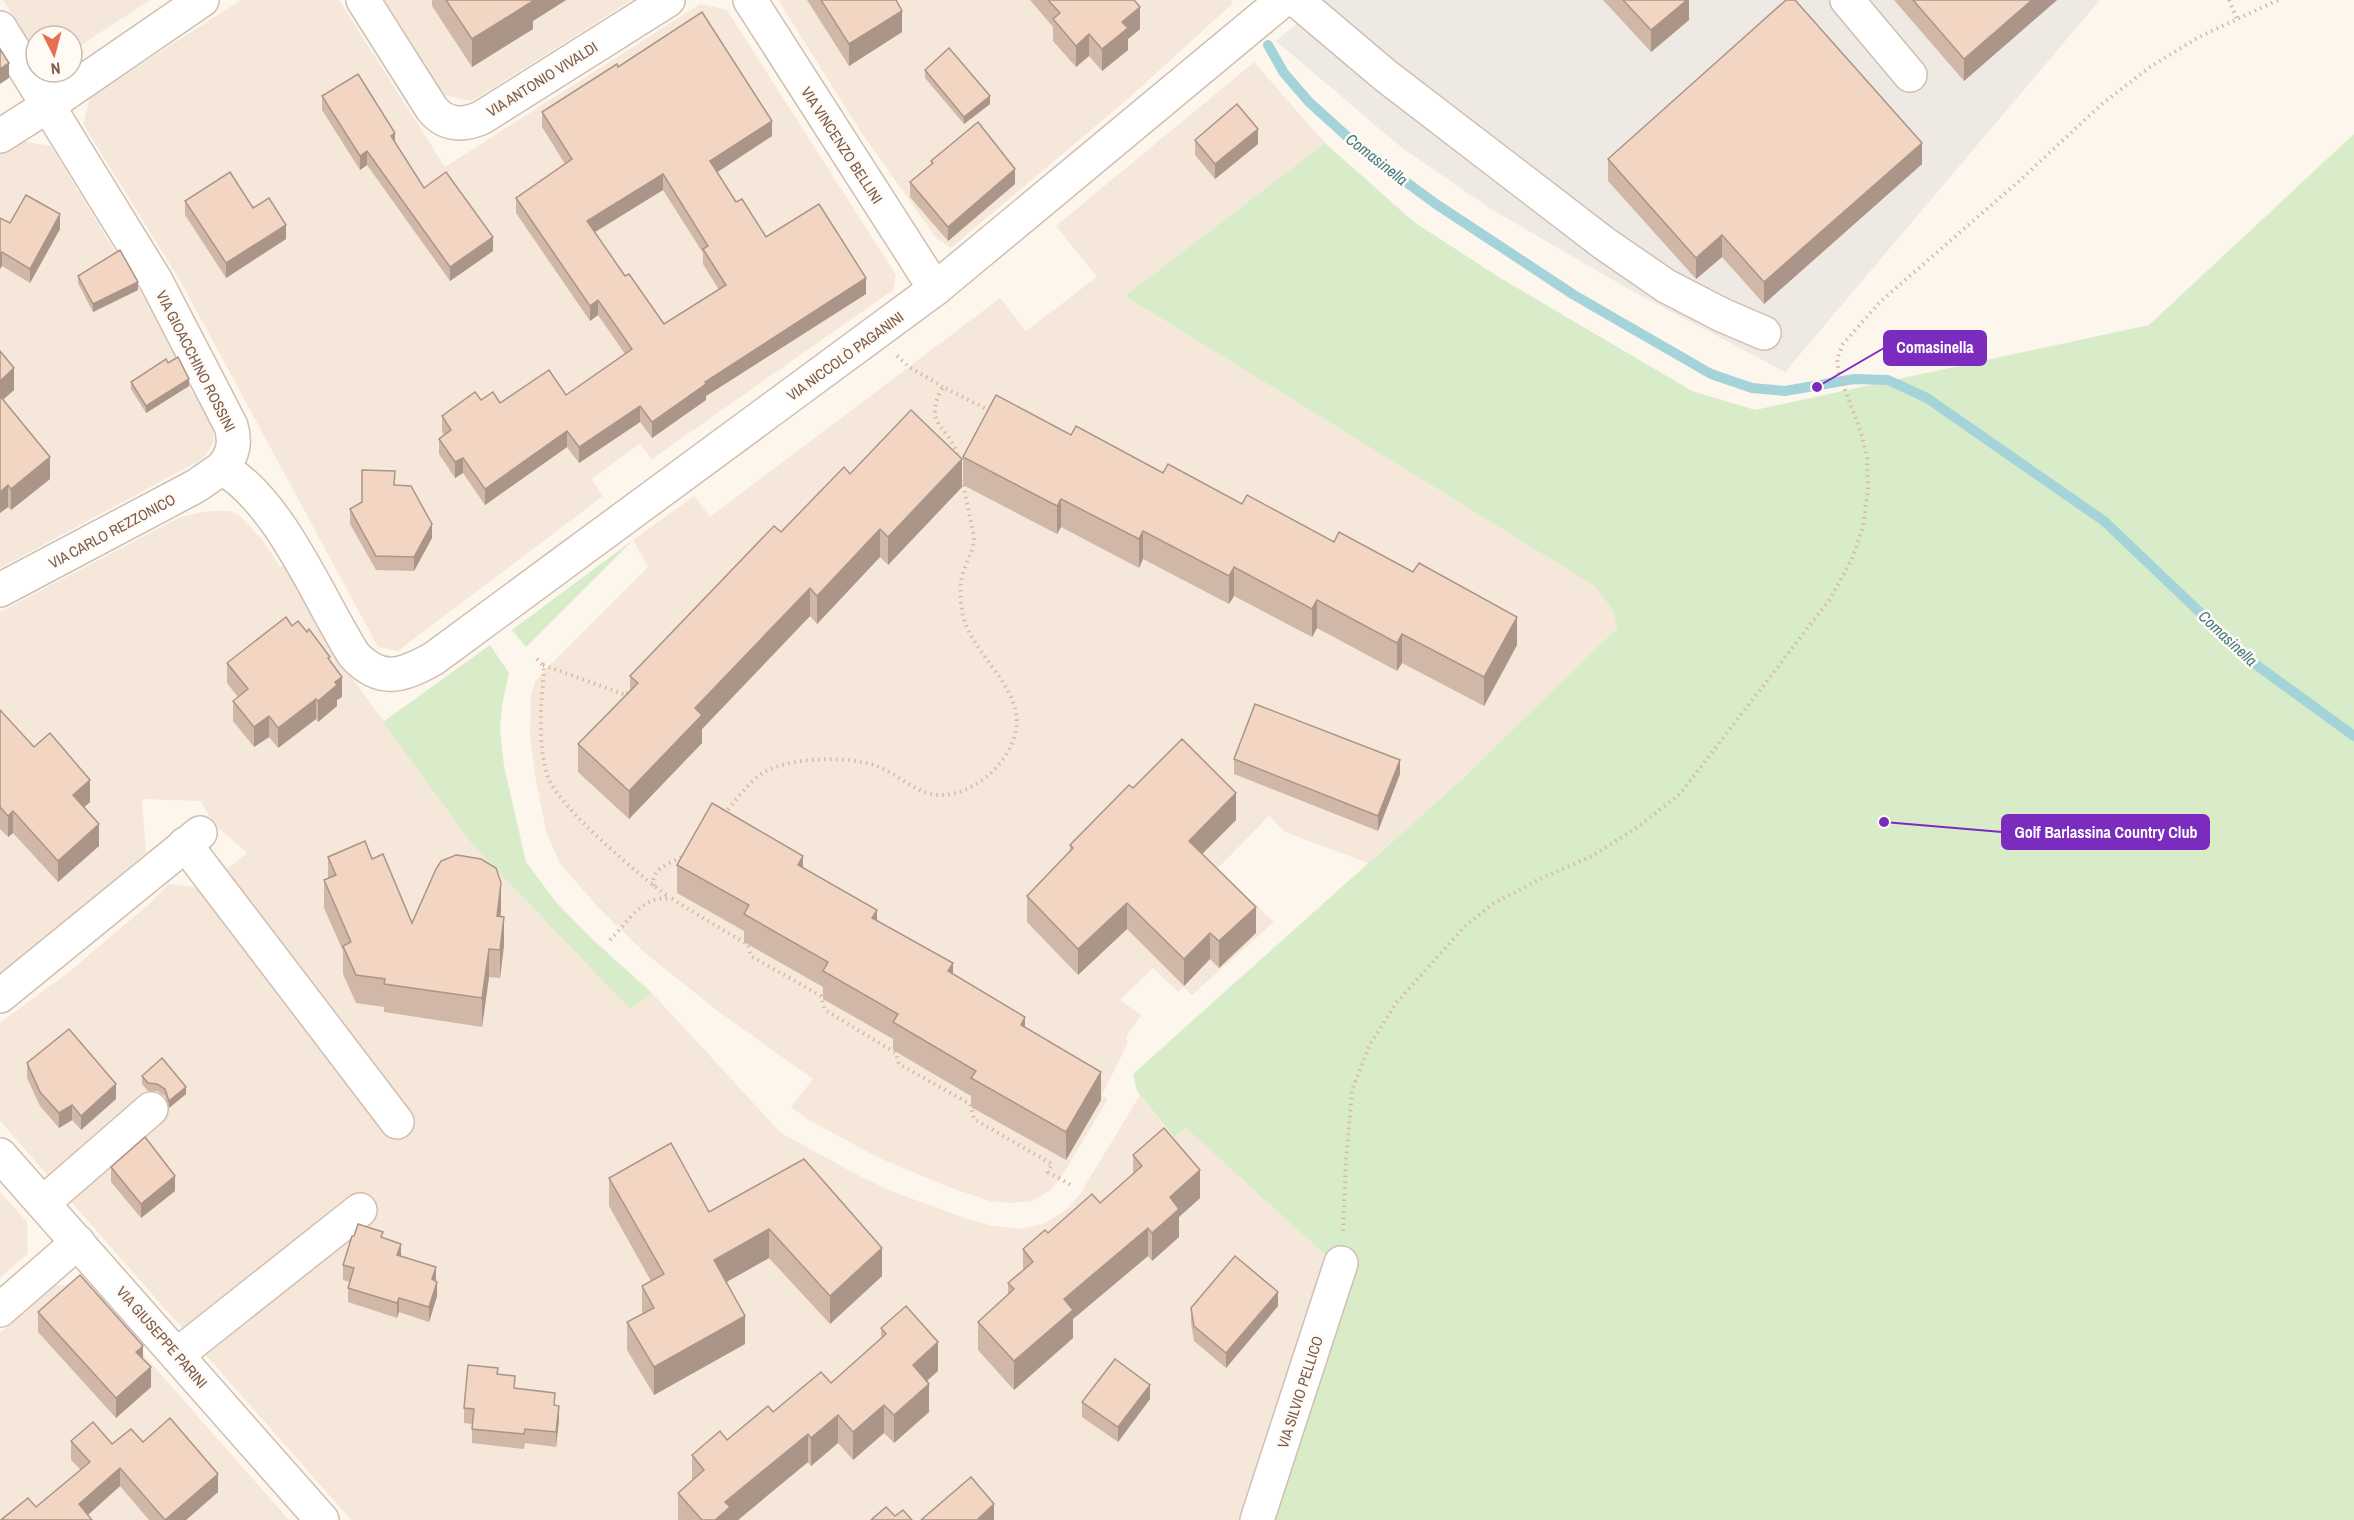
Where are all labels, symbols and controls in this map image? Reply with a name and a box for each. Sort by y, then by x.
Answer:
north arrow [24,24,84,84]
street label: VIA ANTONIO VIVALDI [482,36,602,122]
text: N [50,57,61,80]
street label: VIA VINCENZO BELLINI [796,83,888,207]
water label: Comasinella [1341,128,1413,190]
street label: VIA GIOACCHINO ROSSINI [151,287,241,435]
street label: VIA NICCOLÒ PAGANINI [782,306,908,406]
callout: Comasinella [1884,331,1986,365]
text: Comasinella [1896,336,1974,358]
street label: VIA CARLO REZZONICO [45,489,179,573]
water label: Comasinella [2194,605,2262,671]
callout: Golf Barlassina Country Club [2002,815,2209,849]
text: Golf Barlassina Country Club [2015,821,2198,843]
street label: VIA GIUSEPPE PARINI [112,1281,212,1393]
street label: VIA SILVIO PELLICO [1272,1333,1328,1451]

